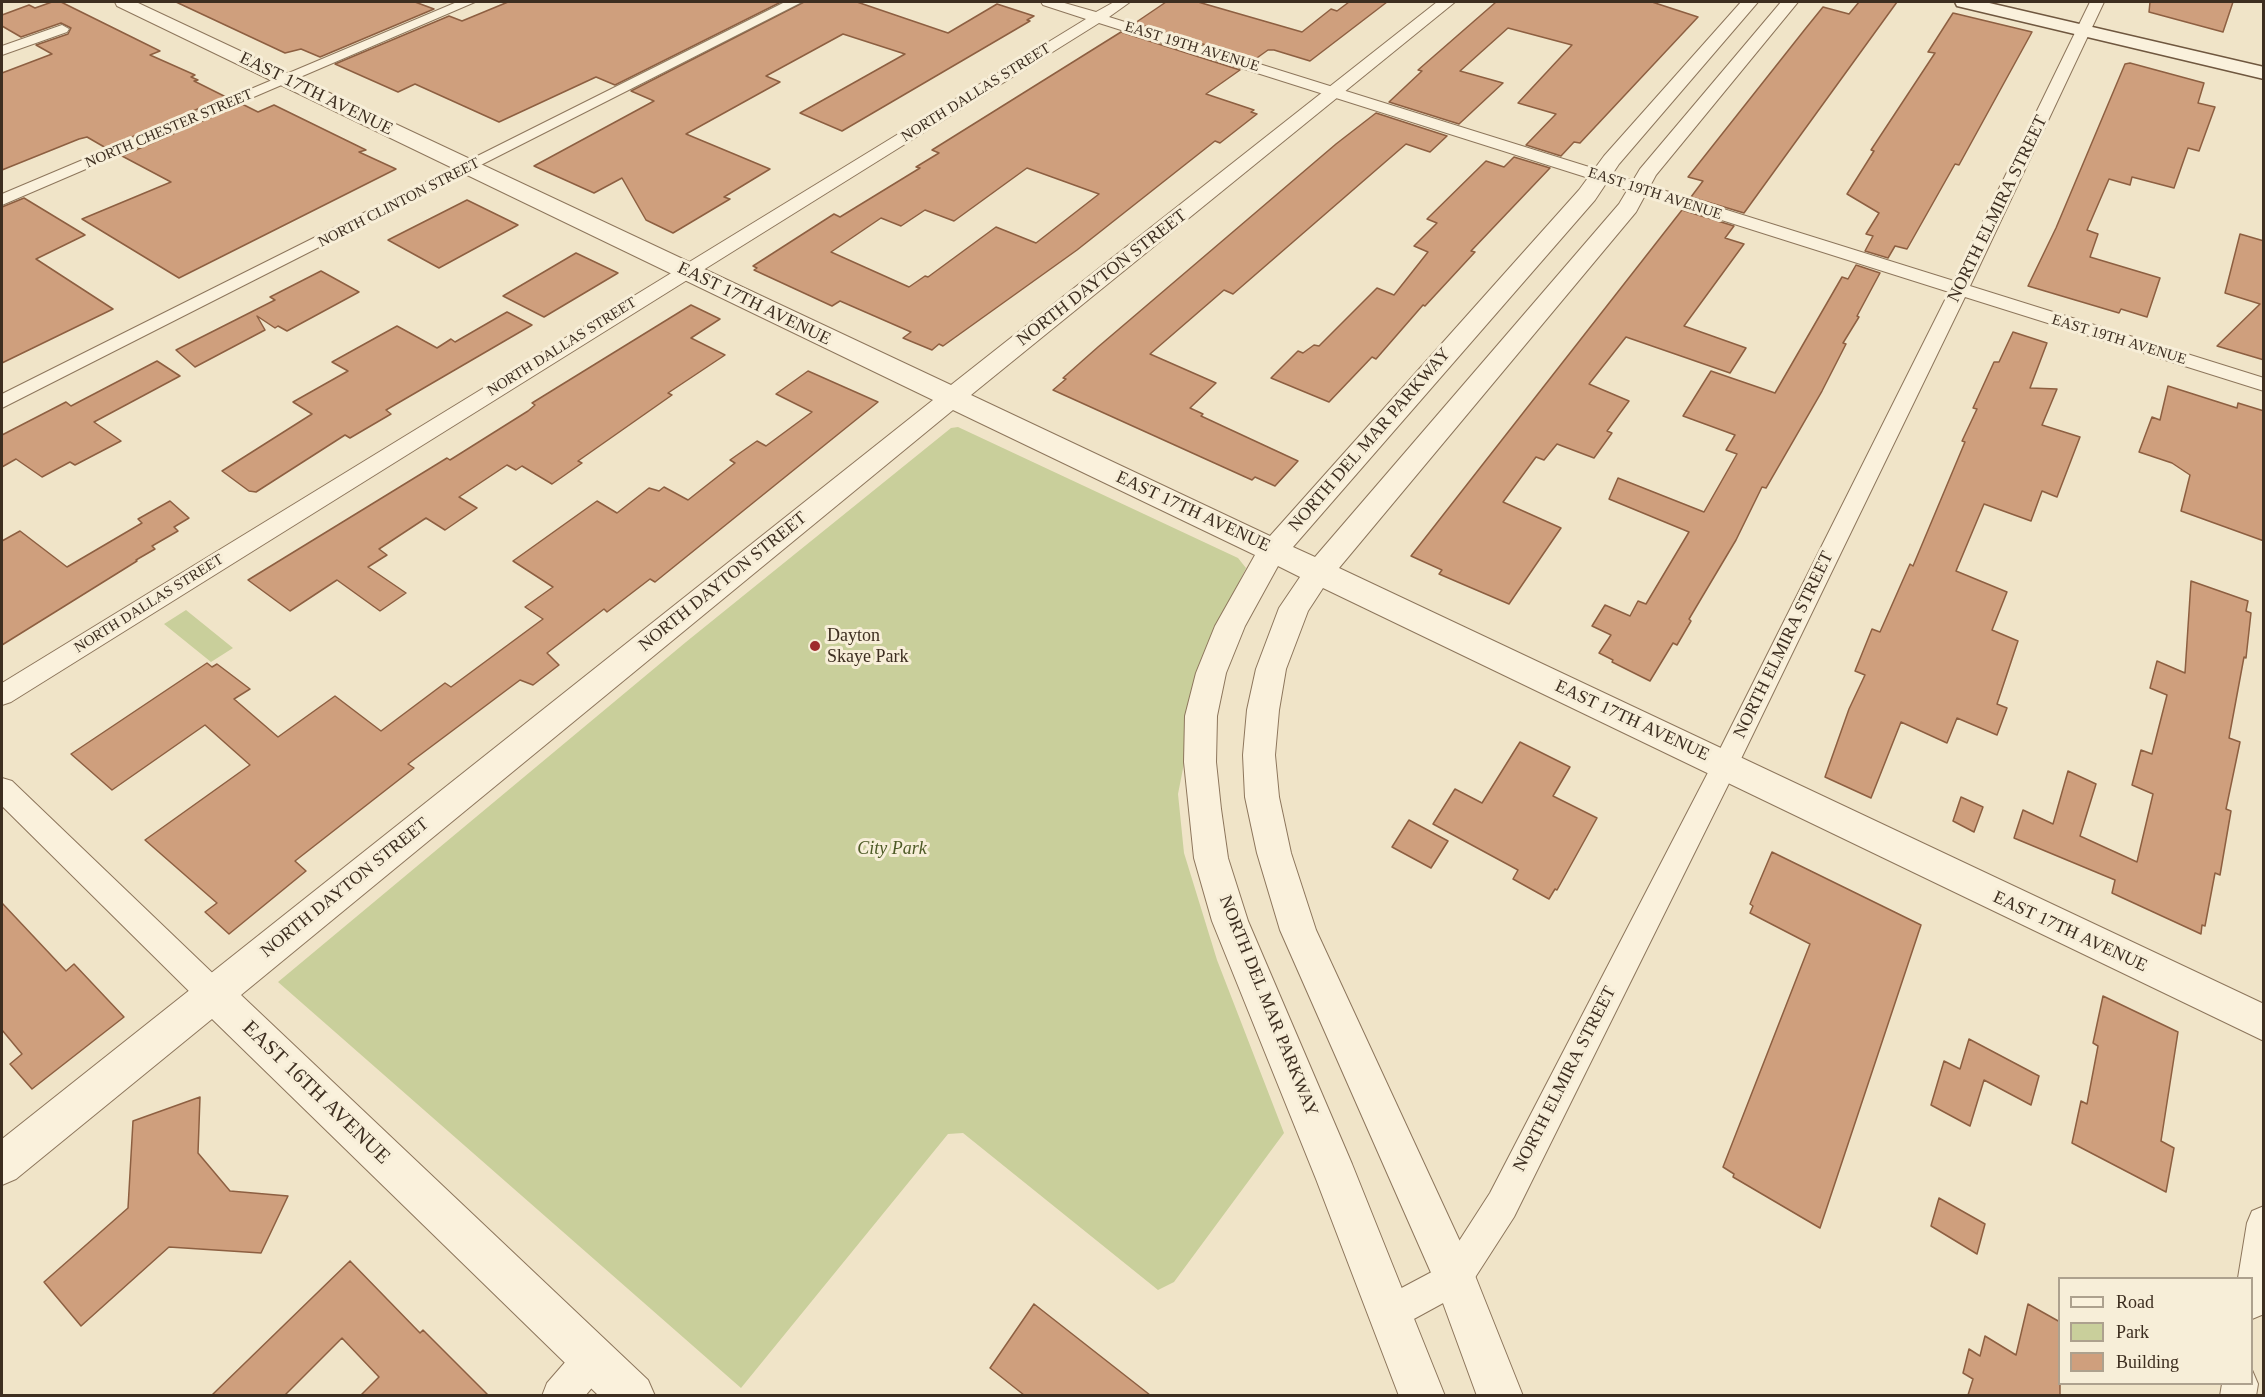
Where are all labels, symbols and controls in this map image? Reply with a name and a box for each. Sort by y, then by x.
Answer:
street label: EAST 19TH AVENUE [1123,18,1261,76]
street label: NORTH DALLAS STREET [898,40,1054,146]
street label: EAST 17TH AVENUE [236,48,396,140]
street label: NORTH CHESTER STREET [83,86,255,172]
street label: NORTH ELMIRA STREET [1943,112,2053,306]
street label: NORTH CLINTON STREET [315,154,483,252]
street label: EAST 19TH AVENUE [1586,164,1724,224]
street label: NORTH DAYTON STREET [1013,205,1191,351]
street label: EAST 17TH AVENUE [674,258,834,350]
street label: NORTH DALLAS STREET [484,294,640,400]
street label: EAST 19TH AVENUE [2050,311,2188,369]
street label: NORTH DEL MAR PARKWAY [1284,344,1456,536]
street label: EAST 17TH AVENUE [1112,467,1274,557]
street label: NORTH DAYTON STREET [635,508,811,656]
street label: NORTH ELMIRA STREET [1729,548,1839,742]
street label: NORTH DALLAS STREET [71,551,227,657]
place label: Dayton Skaye Park [827,625,908,668]
marker: Dayton Skaye Park [808,639,822,653]
street label: EAST 17TH AVENUE [1551,676,1713,766]
street label: NORTH DAYTON STREET [257,814,433,962]
park label: City Park [857,838,927,860]
street label: EAST 17TH AVENUE [1989,887,2151,977]
street label: NORTH DEL MAR PARKWAY [1214,892,1322,1120]
street label: NORTH ELMIRA STREET [1509,983,1621,1175]
street label: EAST 16TH AVENUE [237,1016,395,1170]
legend [2058,1277,2253,1385]
text: Road [2116,1292,2154,1312]
text: Park [2116,1322,2149,1342]
text: Building [2116,1352,2179,1372]

